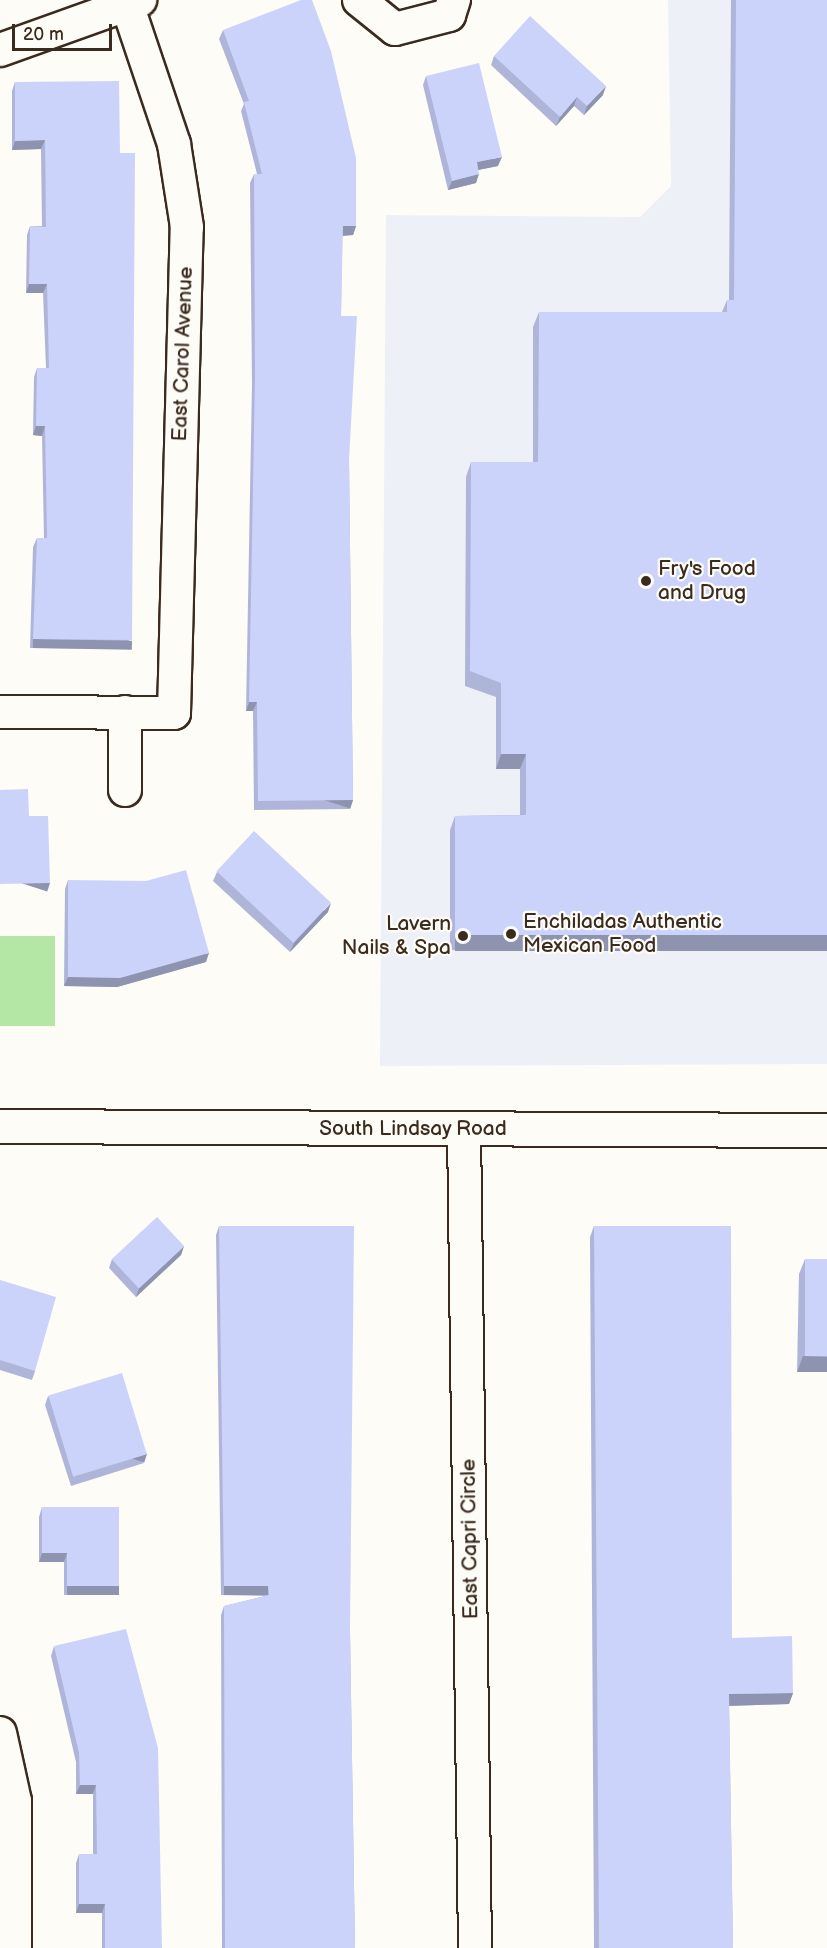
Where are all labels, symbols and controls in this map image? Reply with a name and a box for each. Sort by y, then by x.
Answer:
scale bar [15,12,116,50]
text: 20 m [23,24,64,45]
street label: East Carol Avenue [167,266,199,442]
place label: Fry's Food and Drug [658,556,756,606]
marker: Fry's Food and Drug [639,574,653,588]
place label: Enchiladas Authentic Mexican Food [523,909,722,959]
place label: Lavern Nails & Spa [341,911,451,961]
marker: Enchiladas Authentic Mexican Food [504,927,518,941]
marker: Lavern Nails & Spa [456,929,470,943]
street label: South Lindsay Road [319,1116,507,1142]
street label: East Capri Circle [456,1459,484,1619]

